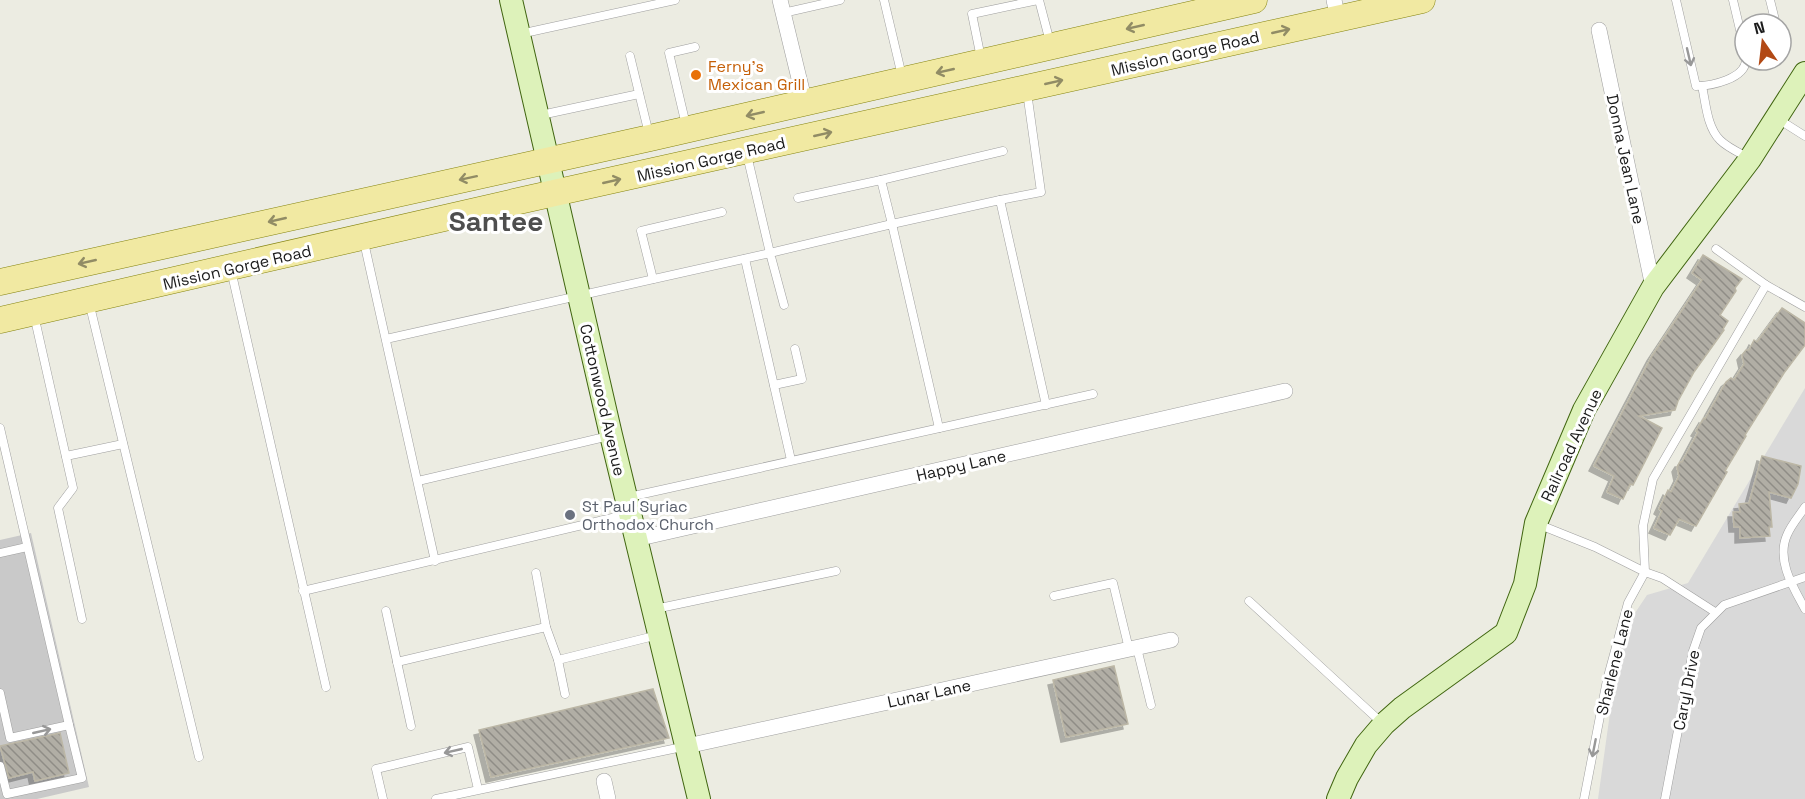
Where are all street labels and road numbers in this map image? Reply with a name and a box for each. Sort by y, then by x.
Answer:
street label: Mission Gorge Road [1109,26,1261,81]
street label: Donna Jean Lane [1601,92,1650,226]
street label: Mission Gorge Road [635,132,787,187]
street label: Mission Gorge Road [161,240,313,295]
street label: Cottonwood Avenue [575,322,630,478]
street label: Railroad Avenue [1536,385,1607,505]
street label: Happy Lane [914,445,1008,486]
street label: Sharlene Lane [1591,607,1638,717]
street label: Caryl Drive [1668,648,1705,732]
street label: Lunar Lane [885,674,973,713]

